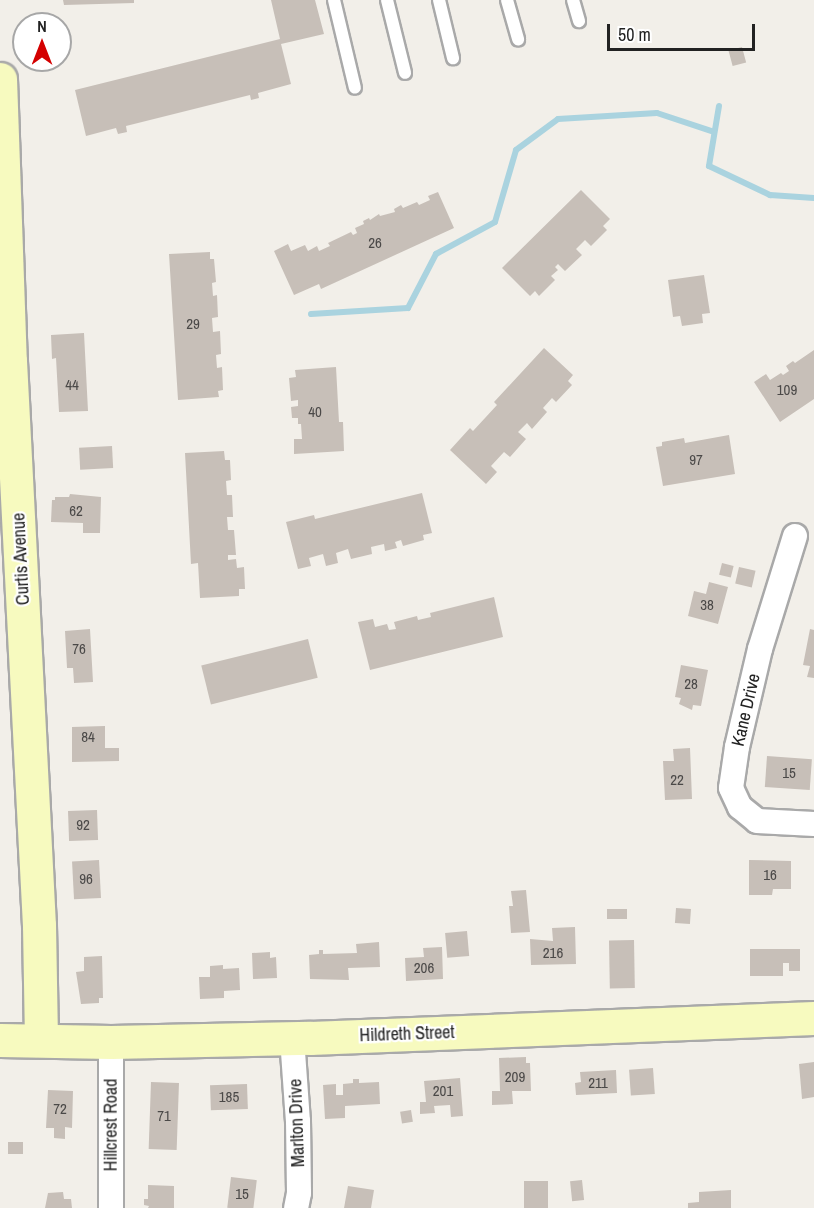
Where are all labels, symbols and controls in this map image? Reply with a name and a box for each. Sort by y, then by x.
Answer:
north arrow [12,12,72,72]
scale bar [610,12,758,50]
text: N [37,15,47,37]
text: 50 m [618,22,651,47]
house number: 26 [368,234,382,252]
house number: 29 [186,315,200,333]
house number: 44 [65,376,79,394]
house number: 109 [777,381,797,399]
house number: 40 [308,403,322,421]
house number: 97 [689,451,703,469]
house number: 62 [69,502,83,520]
street label: Curtis Avenue [8,512,34,606]
house number: 38 [700,596,714,614]
house number: 76 [72,640,86,658]
street label: Kane Drive [727,672,765,748]
house number: 28 [684,675,698,693]
house number: 84 [81,728,95,746]
house number: 15 [782,764,796,782]
house number: 22 [670,771,684,789]
house number: 92 [76,816,90,834]
house number: 16 [763,866,777,884]
house number: 96 [79,870,93,888]
house number: 216 [543,944,563,962]
house number: 206 [414,959,434,977]
street label: Hildreth Street [359,1022,455,1046]
house number: 209 [505,1068,525,1086]
house number: 211 [588,1074,608,1092]
street label: Marlton Drive [285,1078,309,1168]
street label: Hillcrest Road [100,1079,122,1171]
house number: 201 [433,1082,453,1100]
house number: 185 [219,1088,239,1106]
house number: 72 [53,1100,67,1118]
house number: 71 [157,1107,171,1125]
house number: 15 [235,1185,249,1203]

